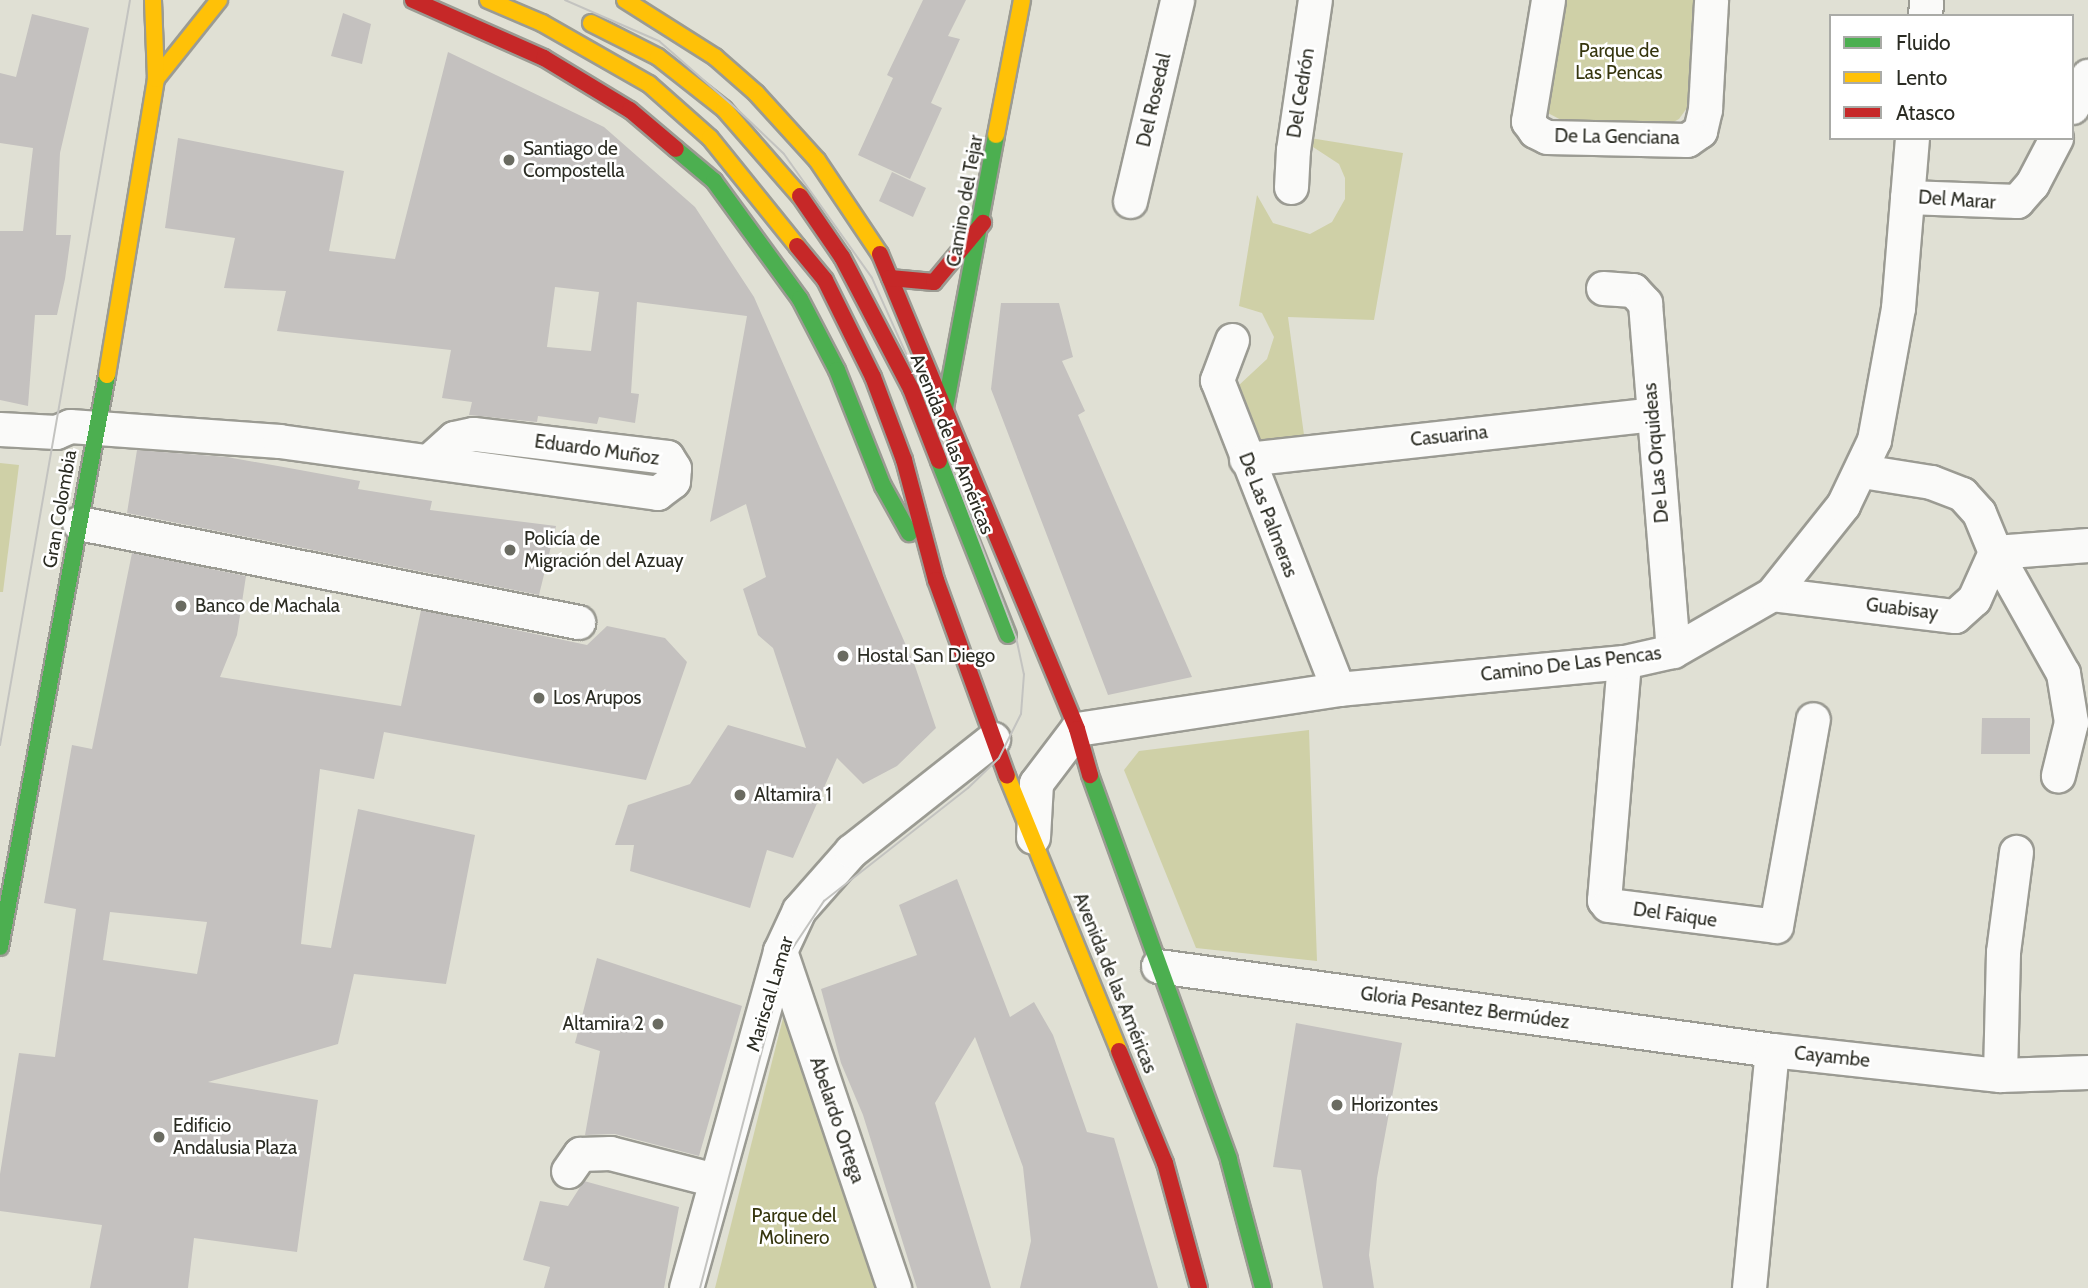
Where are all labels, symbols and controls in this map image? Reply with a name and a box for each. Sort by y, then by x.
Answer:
legend [1829,14,2074,140]
text: Fluido [1896,30,1951,55]
park label: Parque de Las Pencas [1575,40,1663,84]
street label: Del Cedrón [1283,46,1319,140]
street label: Del Rosedal [1132,51,1176,149]
text: Lento [1896,65,1947,90]
text: Atasco [1896,100,1955,125]
street label: De La Genciana [1554,125,1680,149]
street label: Camino del Tejar [942,133,988,269]
place label: Santiago de Compostella [523,138,625,182]
marker: Santiago de Compostella [501,152,517,168]
street label: Del Marar [1917,186,1997,214]
street label: Avenida de las Américas [905,350,999,538]
street label: De Las Orquideas [1639,382,1673,524]
street label: Casuarina [1409,421,1489,451]
street label: Eduardo Muñoz [533,430,661,470]
street label: Gran Colombia [38,448,82,570]
street label: De Las Palmeras [1234,449,1302,581]
place label: Policía de Migración del Azuay [524,528,684,572]
marker: Policía de Migración del Azuay [502,542,518,558]
street label: Guabisay [1865,593,1939,625]
place label: Banco de Machala [195,595,340,617]
marker: Banco de Machala [173,598,189,614]
street label: Camino De Las Pencas [1479,642,1663,686]
place label: Hostal San Diego [857,645,995,667]
marker: Hostal San Diego [835,648,851,664]
place label: Los Arupos [553,687,641,709]
marker: Los Arupos [531,690,547,706]
place label: Altamira 1 [754,784,832,806]
marker: Altamira 1 [732,787,748,803]
street label: Avenida de las Américas [1068,889,1162,1077]
street label: Del Faique [1632,898,1718,932]
street label: Mariscal Lamar [742,934,798,1054]
street label: Gloria Pesantez Bermúdez [1359,982,1571,1034]
place label: Altamira 2 [563,1013,644,1035]
marker: Altamira 2 [650,1016,666,1032]
street label: Cayambe [1793,1042,1871,1072]
street label: Abelardo Ortega [805,1054,869,1186]
place label: Horizontes [1351,1094,1438,1116]
marker: Horizontes [1329,1097,1345,1113]
place label: Edificio Andalusia Plaza [173,1115,297,1159]
marker: Edificio Andalusia Plaza [151,1129,167,1145]
park label: Parque del Molinero [752,1205,836,1249]

